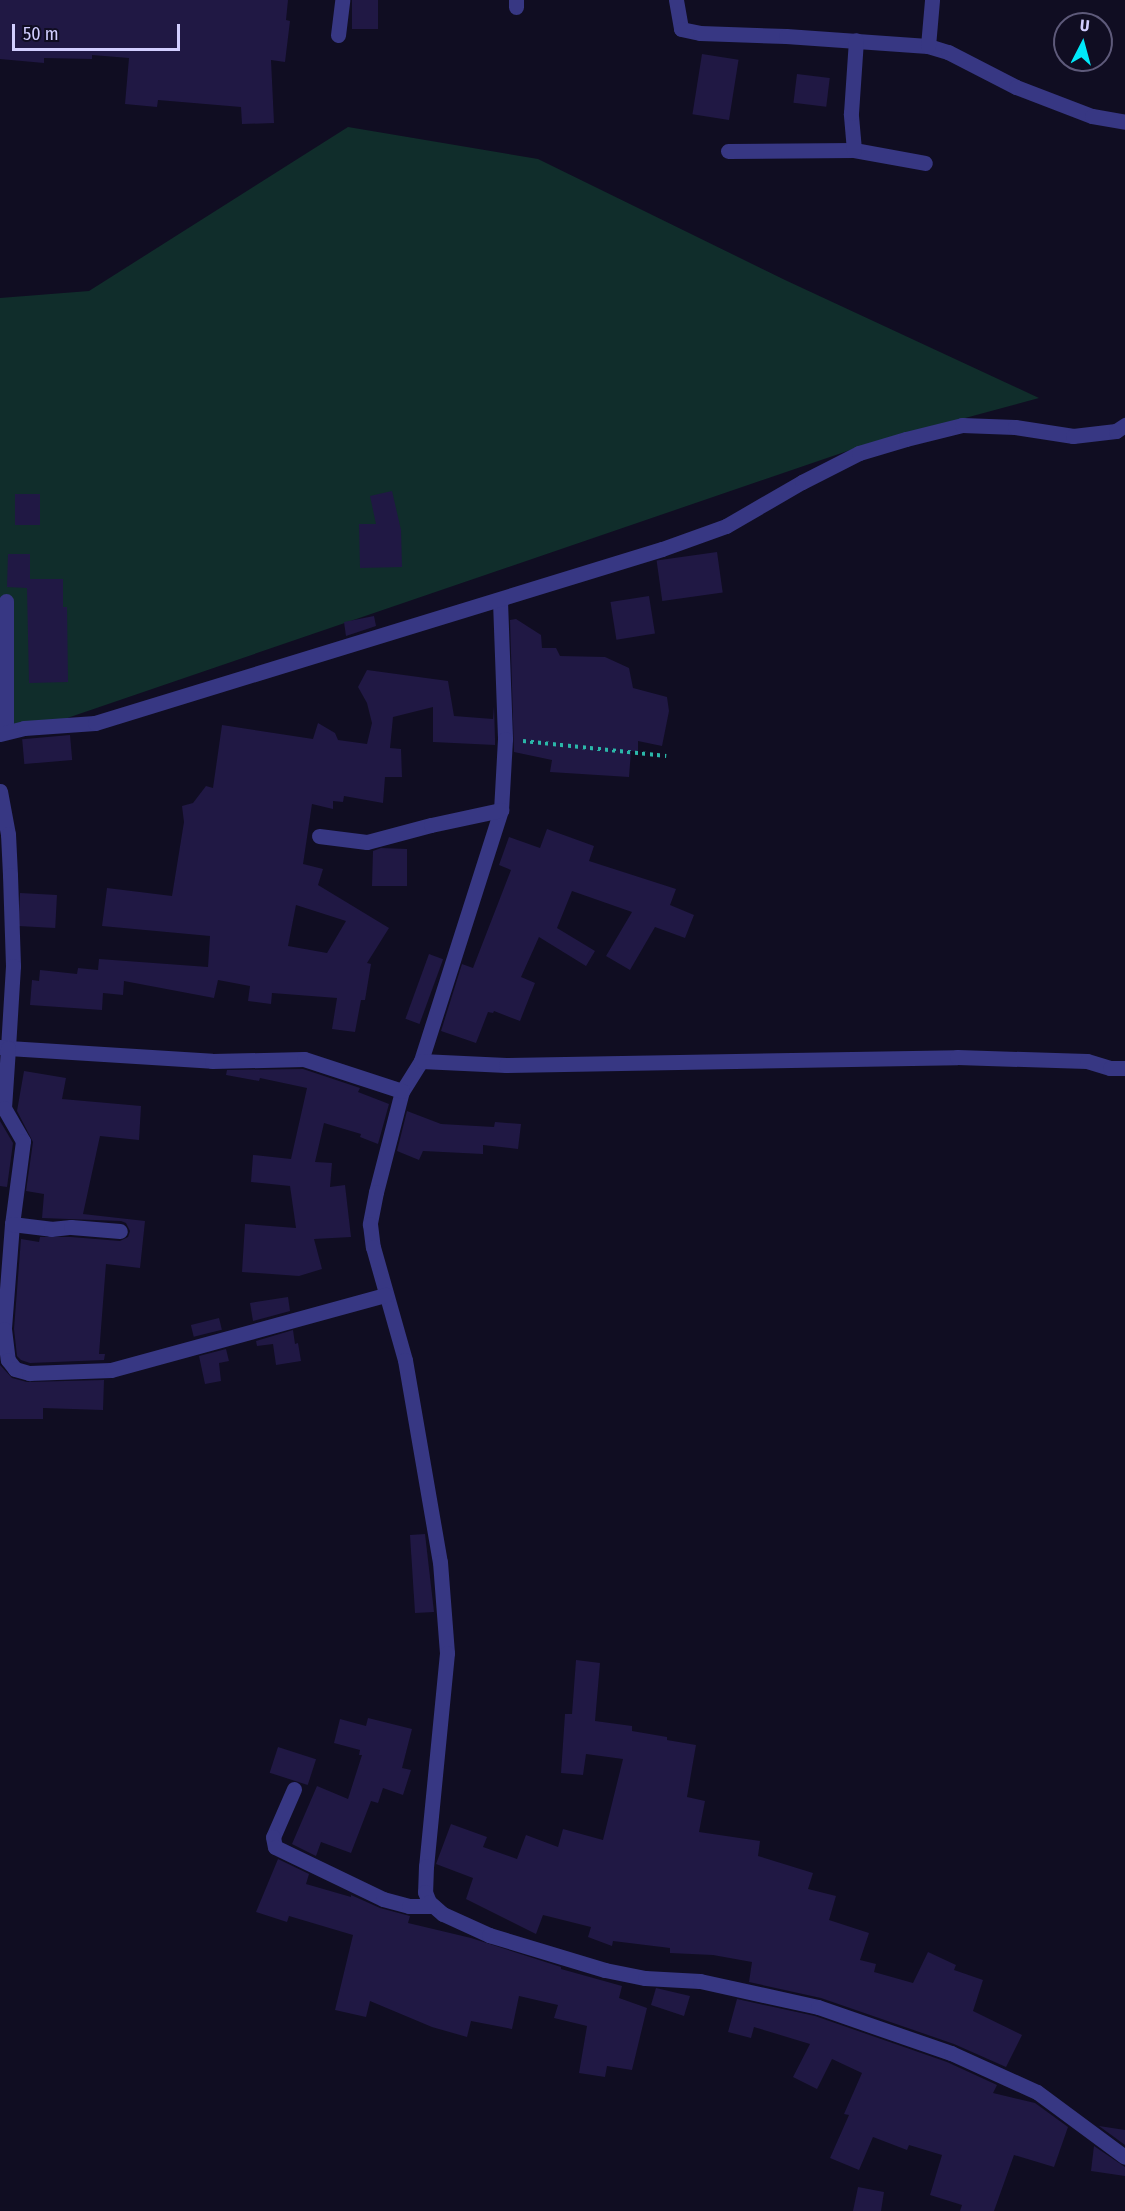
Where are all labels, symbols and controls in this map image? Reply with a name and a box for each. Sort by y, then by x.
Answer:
scale bar [15,12,183,50]
north arrow [1053,12,1113,72]
text: U [1079,16,1090,36]
text: 50 m [23,23,59,45]

